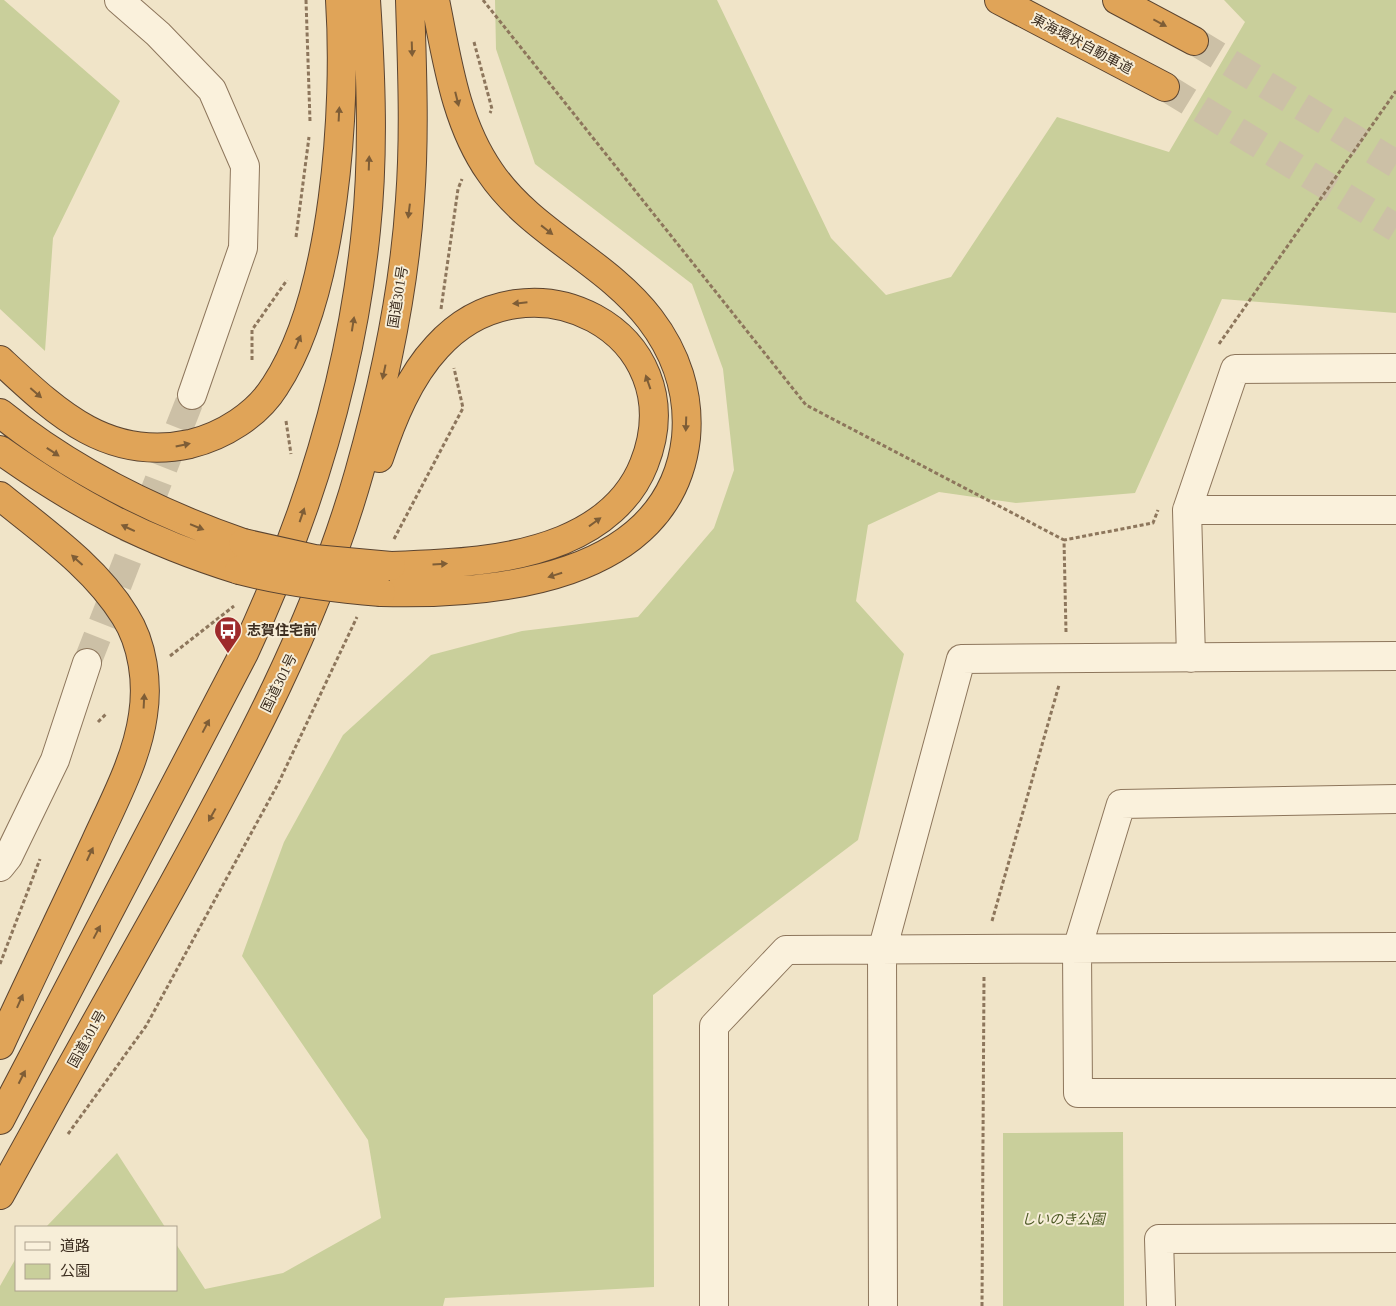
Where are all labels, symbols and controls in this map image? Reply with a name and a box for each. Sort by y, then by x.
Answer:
street label: 東海環状自動車道 [1029,10,1135,77]
one-way arrow [1153,19,1167,27]
one-way arrow [408,41,416,57]
one-way arrow [453,91,461,106]
one-way arrow [335,106,343,122]
one-way arrow [366,155,374,171]
one-way arrow [405,203,413,219]
one-way arrow [540,225,553,236]
street label: 国道301号 [386,265,410,329]
one-way arrow [512,299,528,307]
one-way arrow [349,316,357,332]
one-way arrow [294,335,302,349]
one-way arrow [380,364,388,379]
one-way arrow [644,374,652,389]
one-way arrow [29,387,41,399]
one-way arrow [682,416,690,432]
one-way arrow [175,441,191,449]
one-way arrow [46,447,60,457]
one-way arrow [298,507,306,522]
one-way arrow [588,517,601,528]
one-way arrow [190,523,204,531]
one-way arrow [121,524,135,532]
one-way arrow [71,555,84,566]
one-way arrow [432,560,448,568]
one-way arrow [548,571,563,579]
bus stop icon: 志賀住宅前 [213,615,243,654]
place label: 志賀住宅前 [247,622,317,638]
street label: 国道301号 [258,651,300,715]
one-way arrow [140,693,148,709]
one-way arrow [202,719,210,734]
one-way arrow [207,808,216,821]
one-way arrow [86,847,94,861]
one-way arrow [93,925,101,940]
one-way arrow [17,994,25,1008]
street label: 国道301号 [65,1008,109,1070]
one-way arrow [18,1069,26,1084]
park label: しいのき公園 [1021,1212,1107,1227]
legend [15,1226,178,1291]
text: 道路 [60,1238,90,1254]
text: 公園 [60,1263,90,1279]

